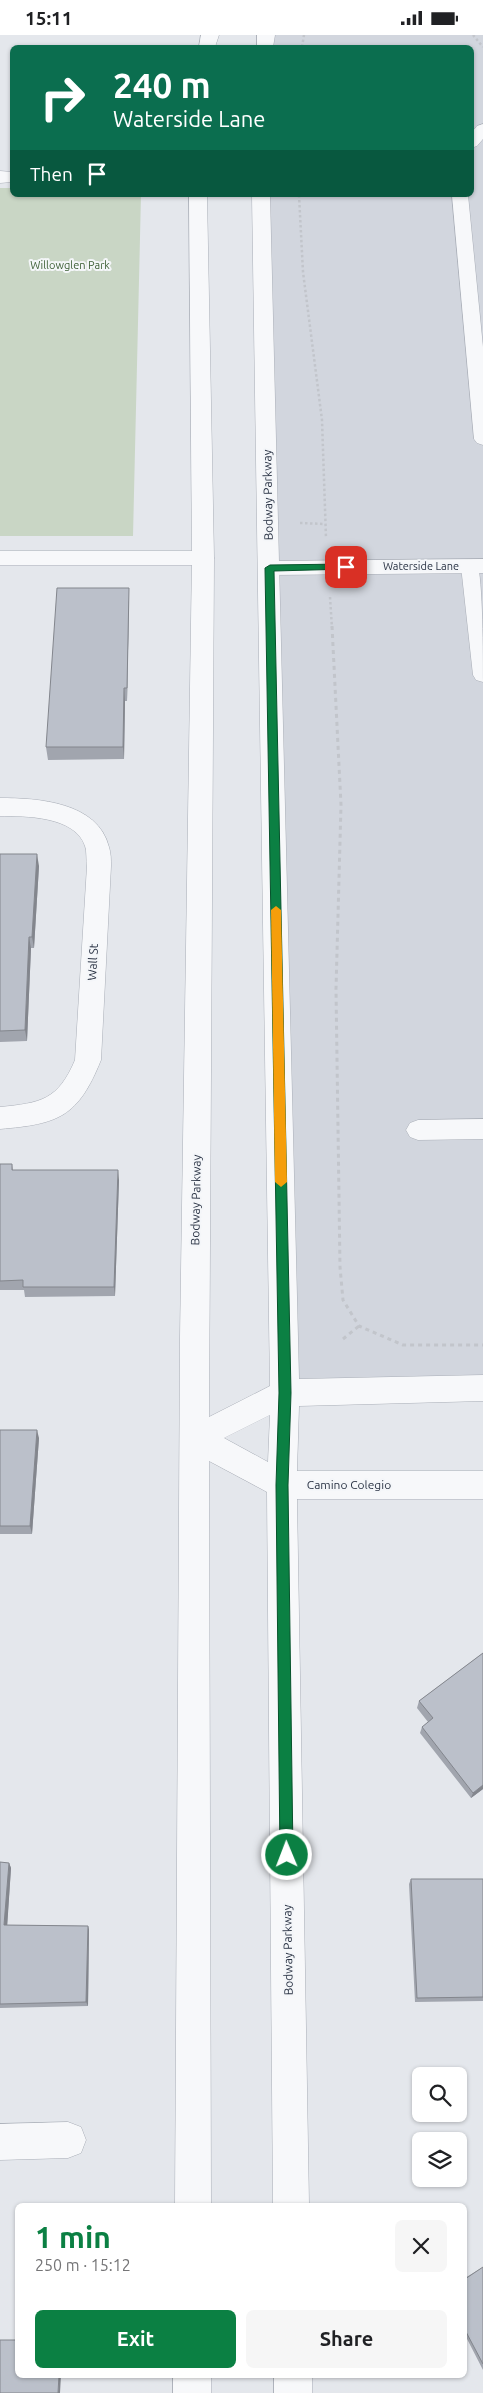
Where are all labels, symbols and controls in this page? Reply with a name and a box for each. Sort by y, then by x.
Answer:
text: 15:11 [25,7,73,29]
icon: right [30,65,95,130]
text: 240 m [113,65,211,105]
text: Waterside Lane [113,106,265,131]
icon: arrive [83,160,111,188]
text: Then [30,163,73,185]
park label: Willowglen Park [30,259,110,271]
street label: Bodway Parkway [260,449,275,540]
pin [325,546,367,588]
icon: arrive [332,553,360,581]
street label: Waterside Lane [383,560,459,572]
street label: Wall St [85,943,100,981]
street label: Bodway Parkway [188,1154,203,1245]
street label: Camino Colegio [307,1478,391,1491]
position arrow [260,1828,312,1880]
street label: Bodway Parkway [280,1904,295,1995]
map controls [412,2067,467,2187]
button: search [412,2067,467,2122]
button: layers [412,2132,467,2187]
text: 1 min [35,2220,111,2254]
button: close [395,2220,447,2272]
text: 250 m · 15:12 [35,2256,131,2274]
button: Exit [35,2310,236,2368]
button: Share [246,2310,447,2368]

